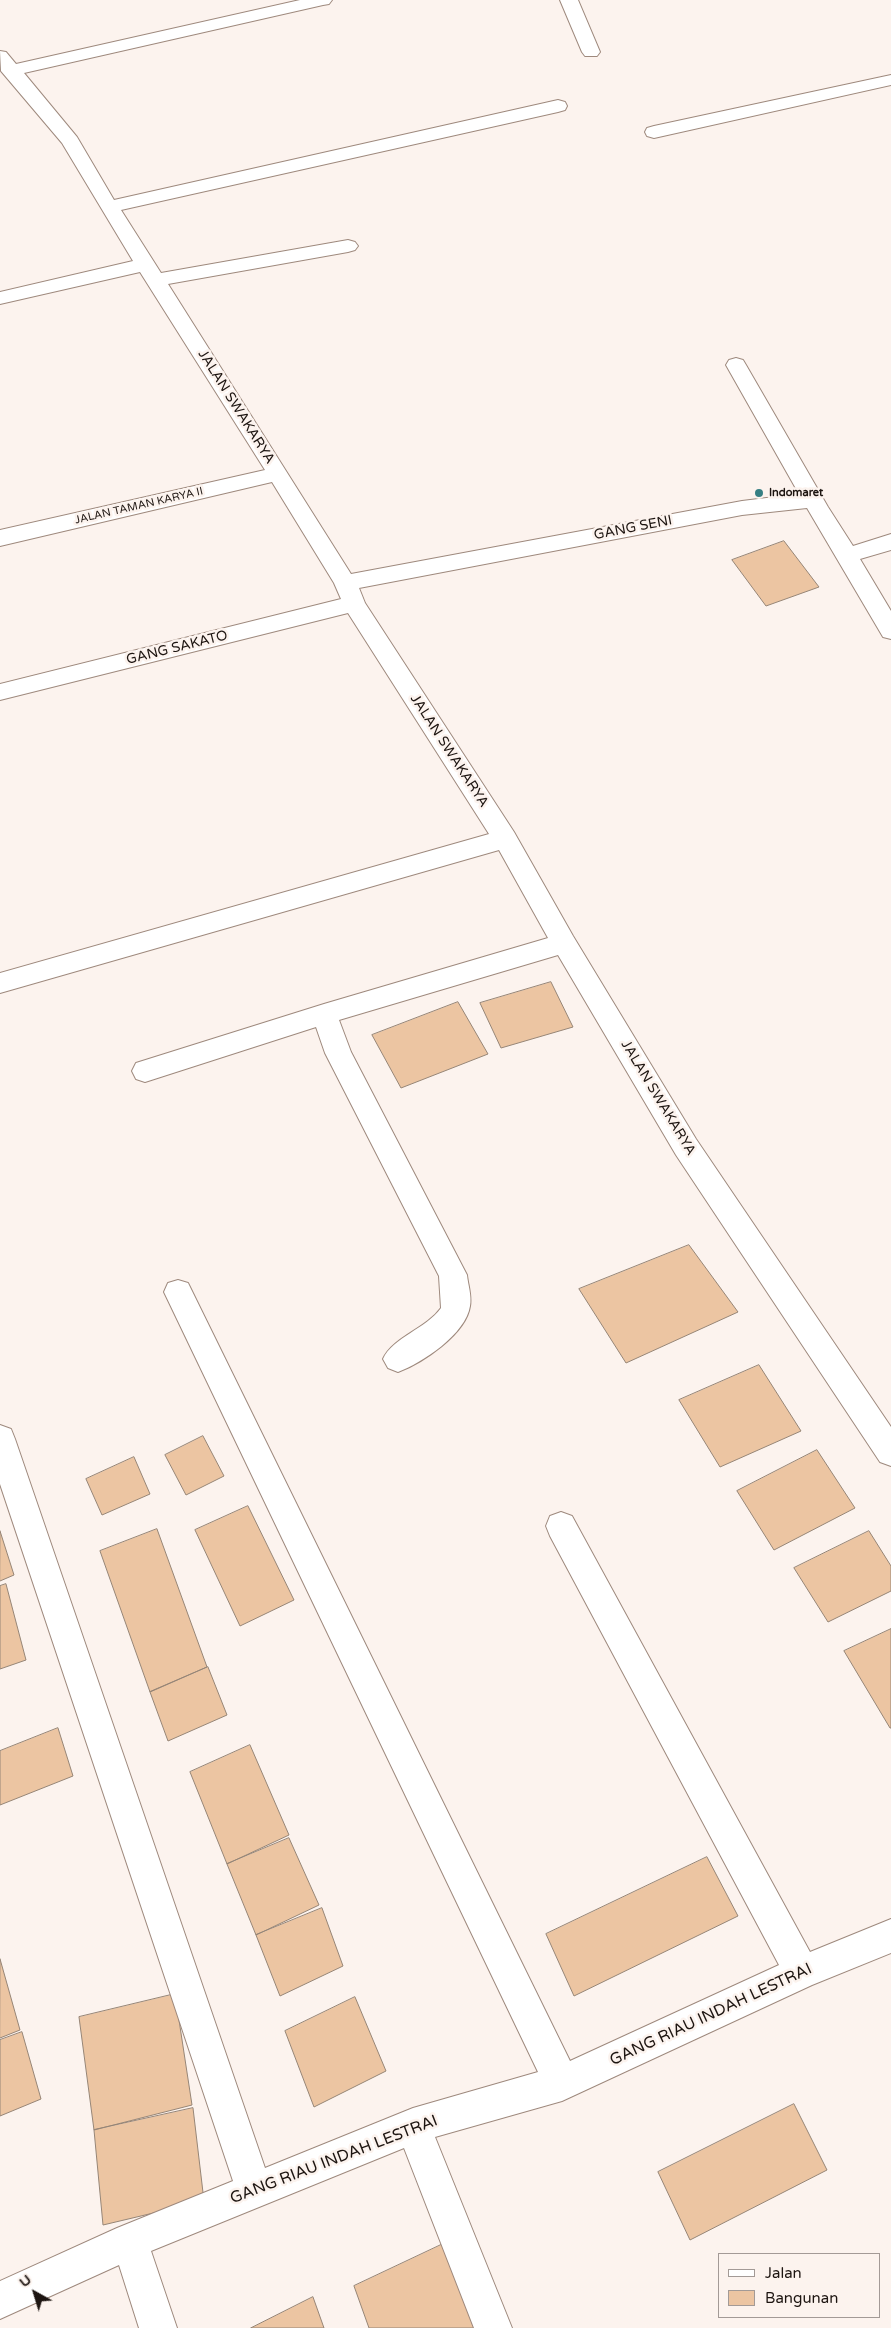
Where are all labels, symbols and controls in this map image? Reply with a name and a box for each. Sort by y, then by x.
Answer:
street label: JALAN SWAKARYA [194,347,278,467]
street label: JALAN TAMAN KARYA II [74,485,204,527]
place label: Indomaret [769,486,823,500]
marker: Indomaret [753,487,765,499]
street label: GANG SENI [592,512,674,544]
street label: GANG SAKATO [125,627,229,669]
street label: JALAN SWAKARYA [406,691,492,811]
street label: JALAN SWAKARYA [617,1037,699,1159]
street label: GANG RIAU INDAH LESTRAI [607,1960,815,2070]
street label: GANG RIAU INDAH LESTRAI [228,2111,440,2209]
legend [718,2253,881,2318]
text: Jalan [765,2264,802,2282]
north arrow [10,2268,60,2318]
text: U [16,2271,35,2291]
text: Bangunan [765,2289,838,2307]

